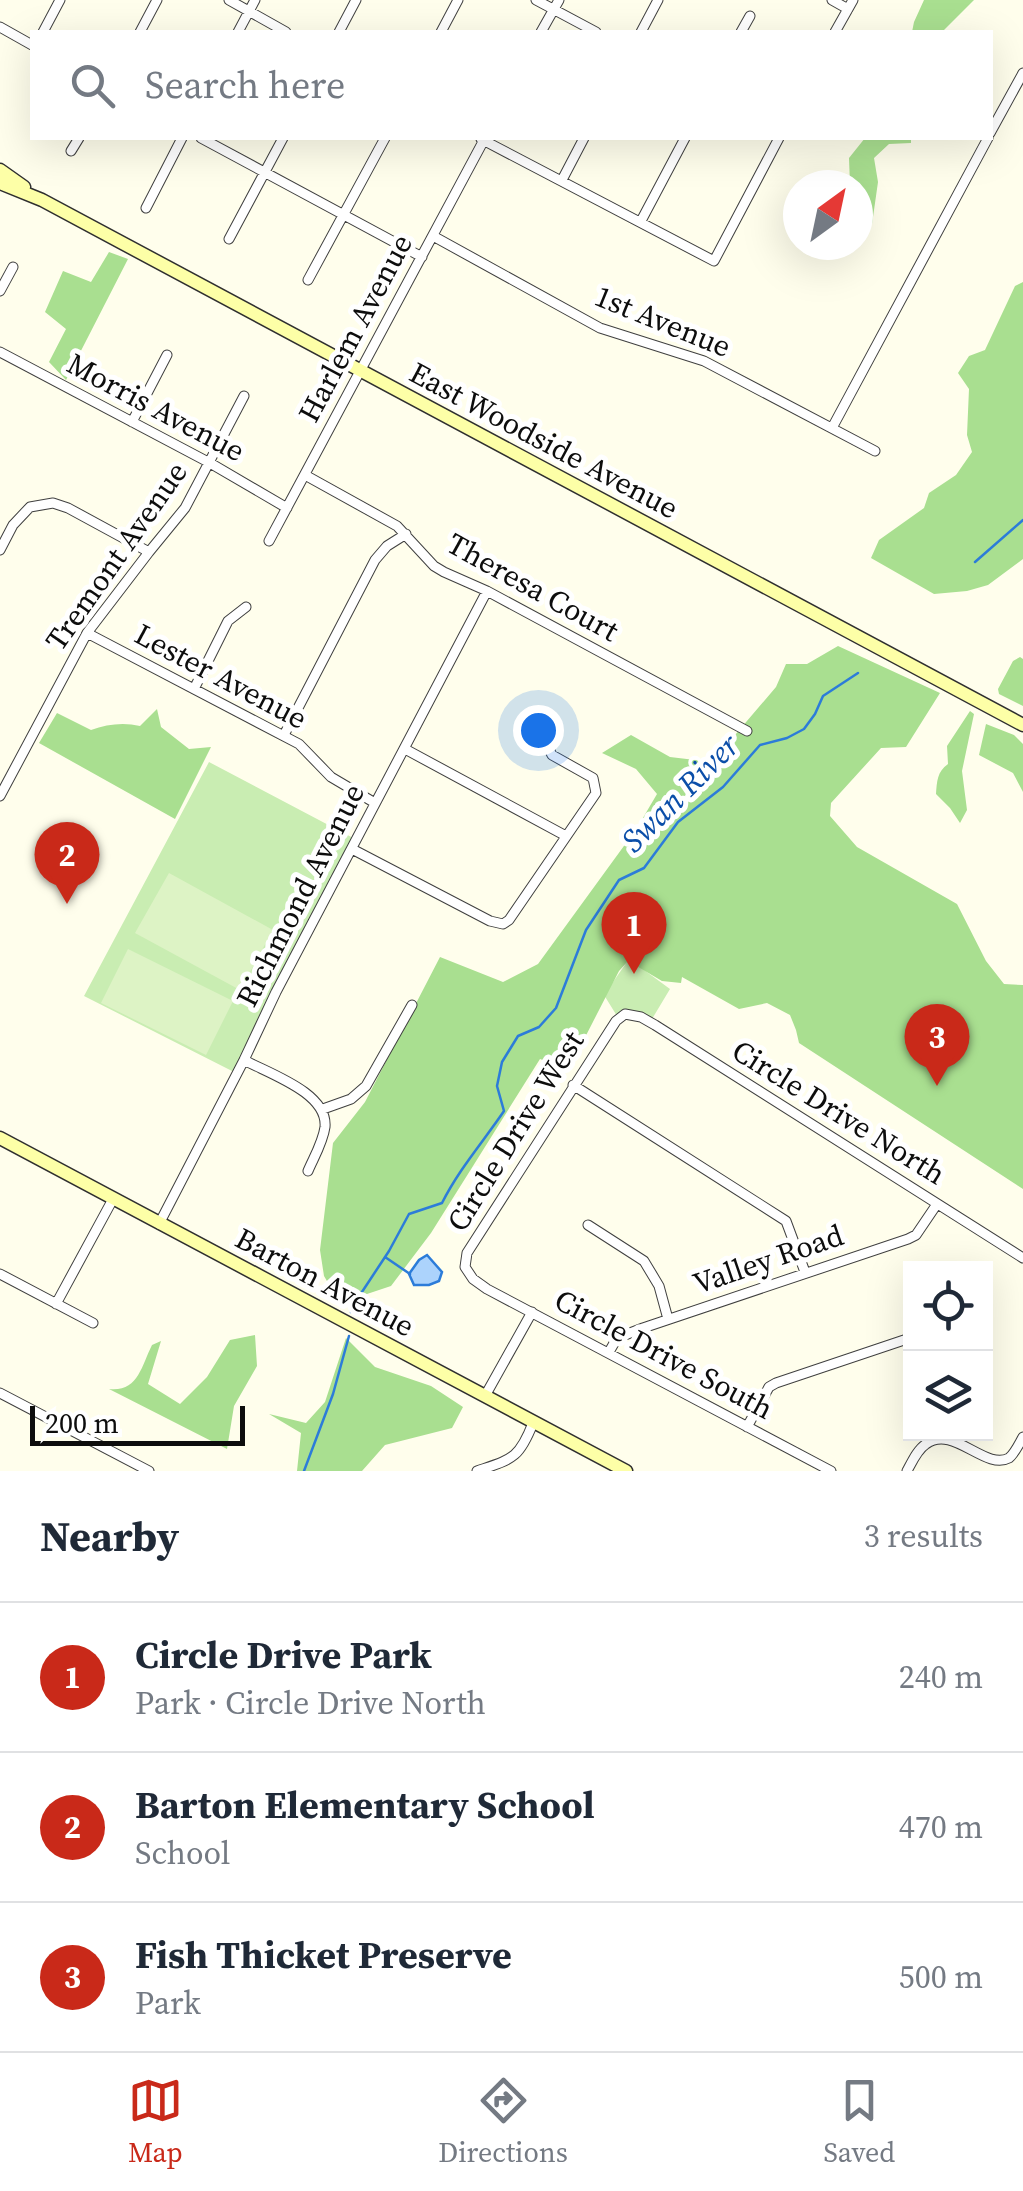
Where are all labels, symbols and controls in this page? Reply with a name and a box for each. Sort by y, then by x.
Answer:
search box [30,30,993,140]
icon: search [65,58,120,113]
text: Search here [145,59,345,111]
north arrow [783,170,873,260]
street label: Harlem Avenue [288,227,422,429]
street label: 1st Avenue [589,275,737,367]
street label: Morris Avenue [60,343,252,471]
street label: East Woodside Avenue [403,352,685,528]
street label: Tremont Avenue [36,453,196,659]
street label: Theresa Court [440,523,626,651]
street label: Lester Avenue [128,613,314,739]
your location [513,705,564,756]
water label: Swan River [611,723,750,862]
street label: Richmond Avenue [226,777,374,1013]
pin: 2 [34,822,100,904]
pin: 1 [602,892,666,974]
pin: 3 [904,1004,970,1086]
street label: Circle Drive West [437,1023,593,1239]
street label: Circle Drive North [725,1030,953,1194]
street label: Valley Road [687,1214,849,1304]
street label: Barton Avenue [228,1218,422,1346]
map controls [903,1261,993,1441]
button: locate [903,1261,993,1351]
street label: Circle Drive South [548,1279,780,1429]
button: layers [903,1351,993,1441]
scale bar [30,1401,245,1446]
text: 200 m [45,1404,119,1442]
text: Nearby [40,1507,179,1565]
text: 3 results [864,1514,983,1558]
text: Circle Drive Park [135,1629,432,1681]
text: 1 [64,1655,81,1699]
text: 240 m [899,1655,983,1699]
text: Park · Circle Drive North [135,1681,486,1725]
text: Barton Elementary School [135,1779,595,1831]
text: 2 [64,1805,81,1849]
text: 470 m [899,1805,983,1849]
text: School [135,1831,230,1875]
text: Fish Thicket Preserve [135,1929,512,1981]
text: 3 [64,1955,81,1999]
text: 500 m [899,1955,983,1999]
text: Park [135,1981,201,2025]
tab: Map [128,2073,183,2171]
tab: Directions [438,2073,568,2171]
tab: Saved [823,2073,895,2171]

